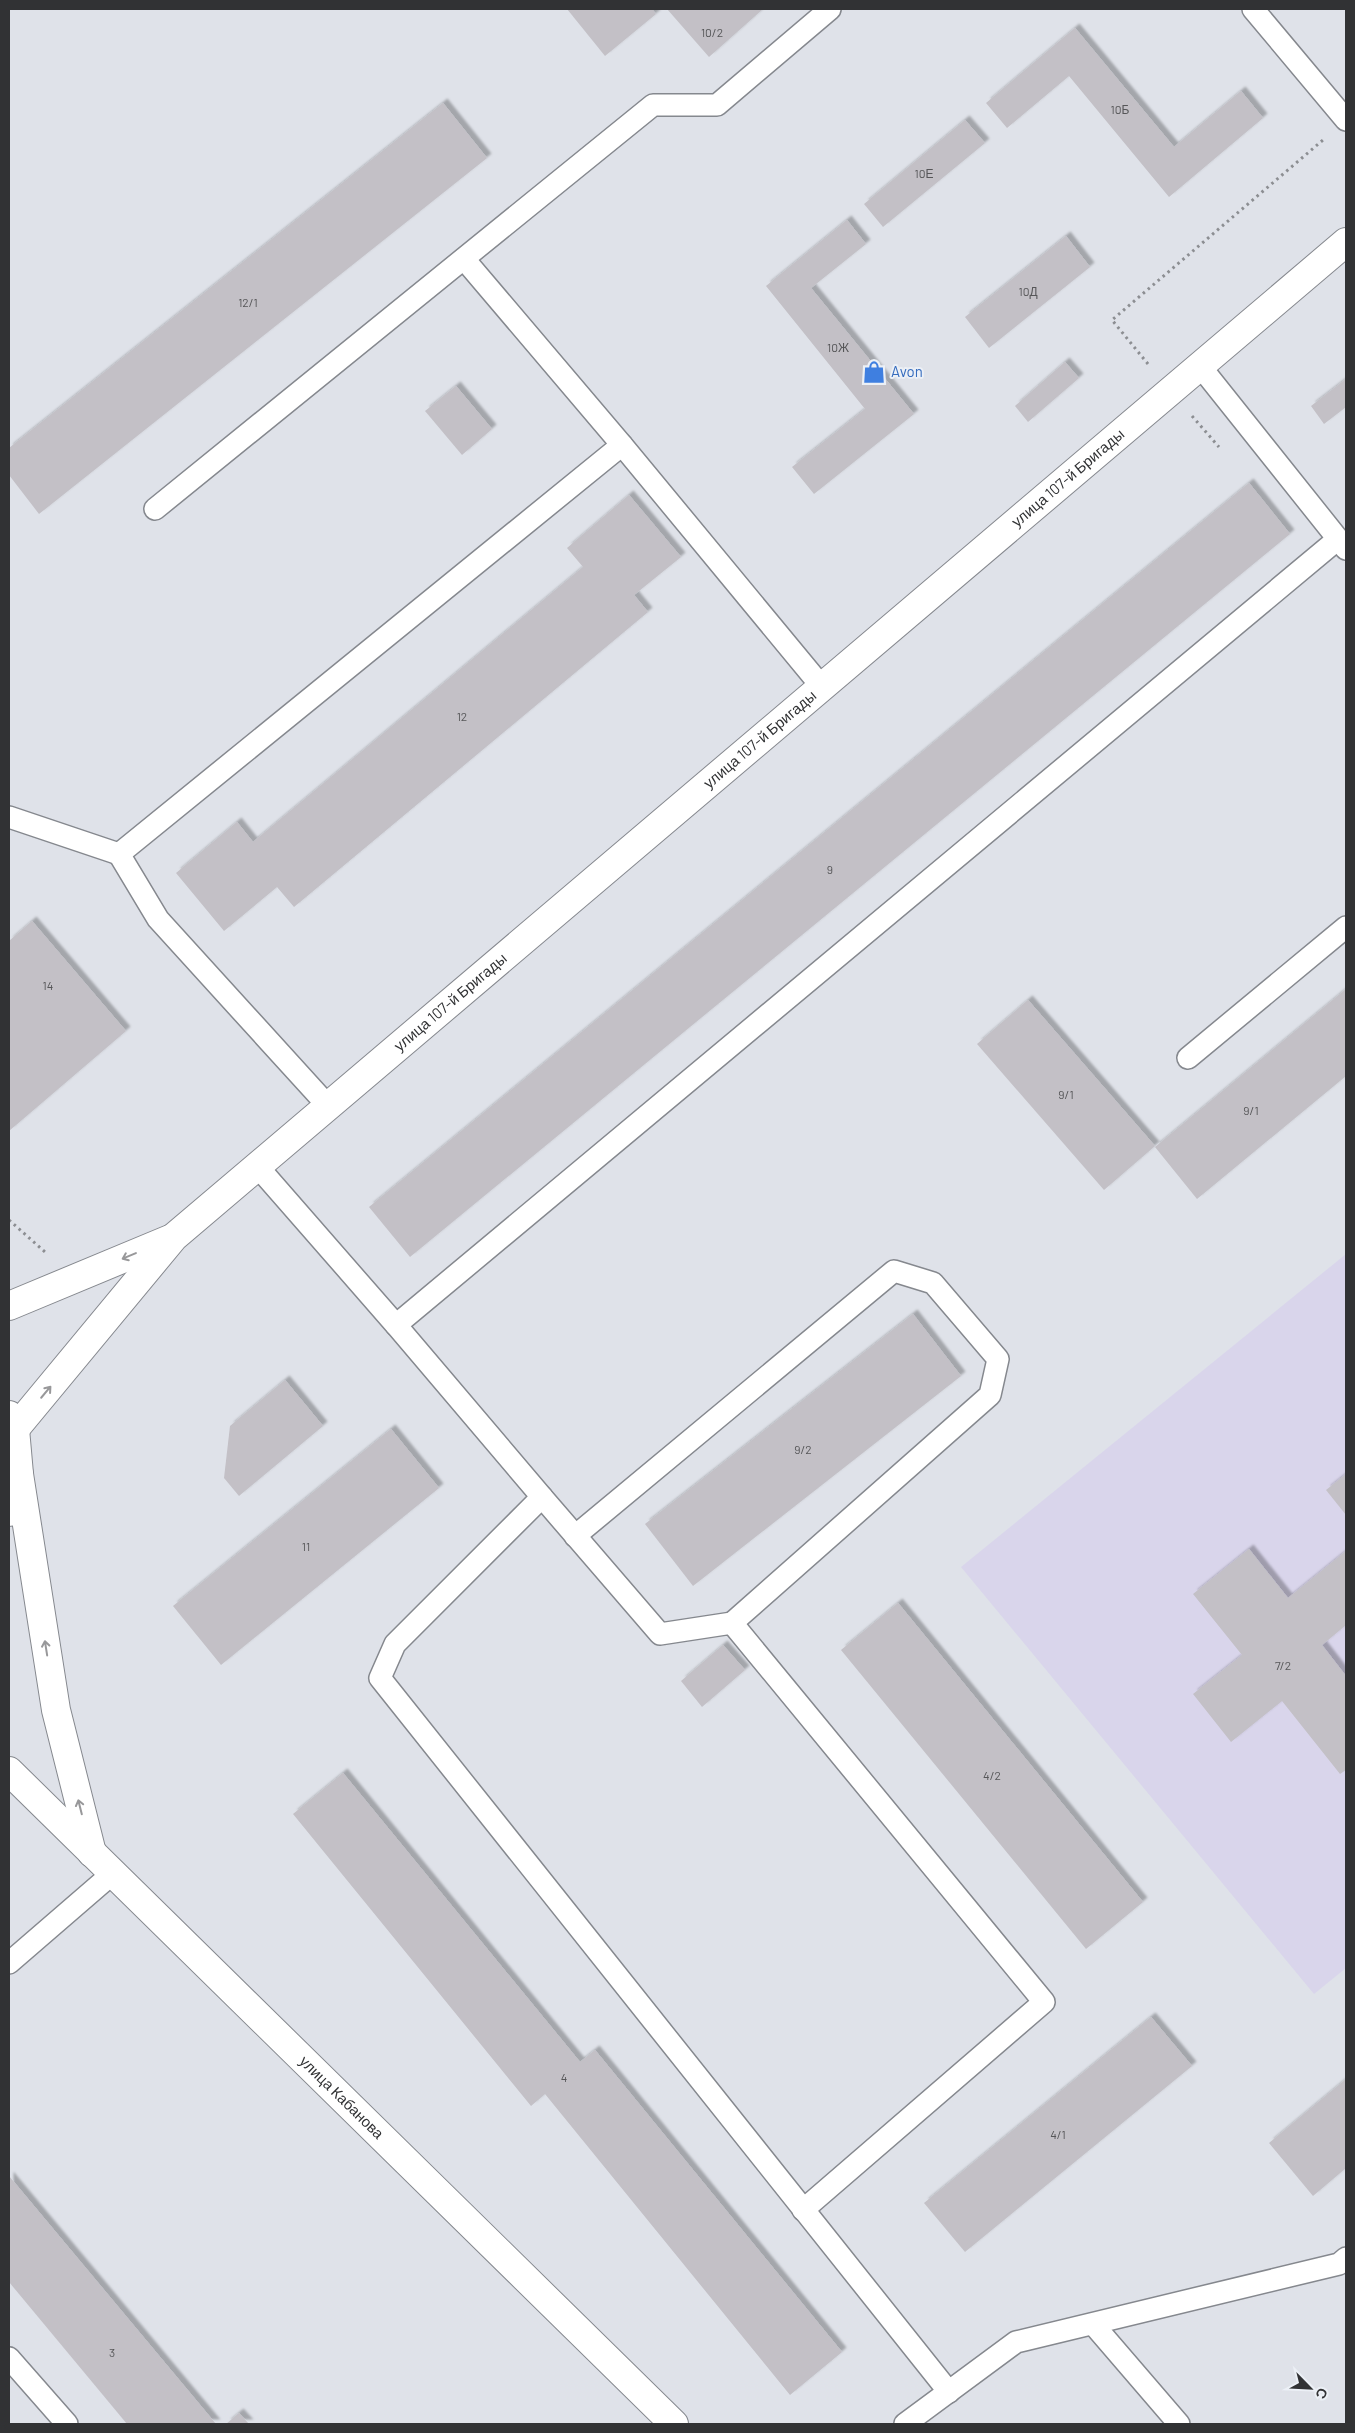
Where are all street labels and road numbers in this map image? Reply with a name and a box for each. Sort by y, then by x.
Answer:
street label: улица 107-й Бригады [1007,424,1127,530]
street label: улица 107-й Бригады [699,686,819,792]
street label: улица 107-й Бригады [390,949,510,1054]
street label: улица Кабанова [296,2052,388,2142]

